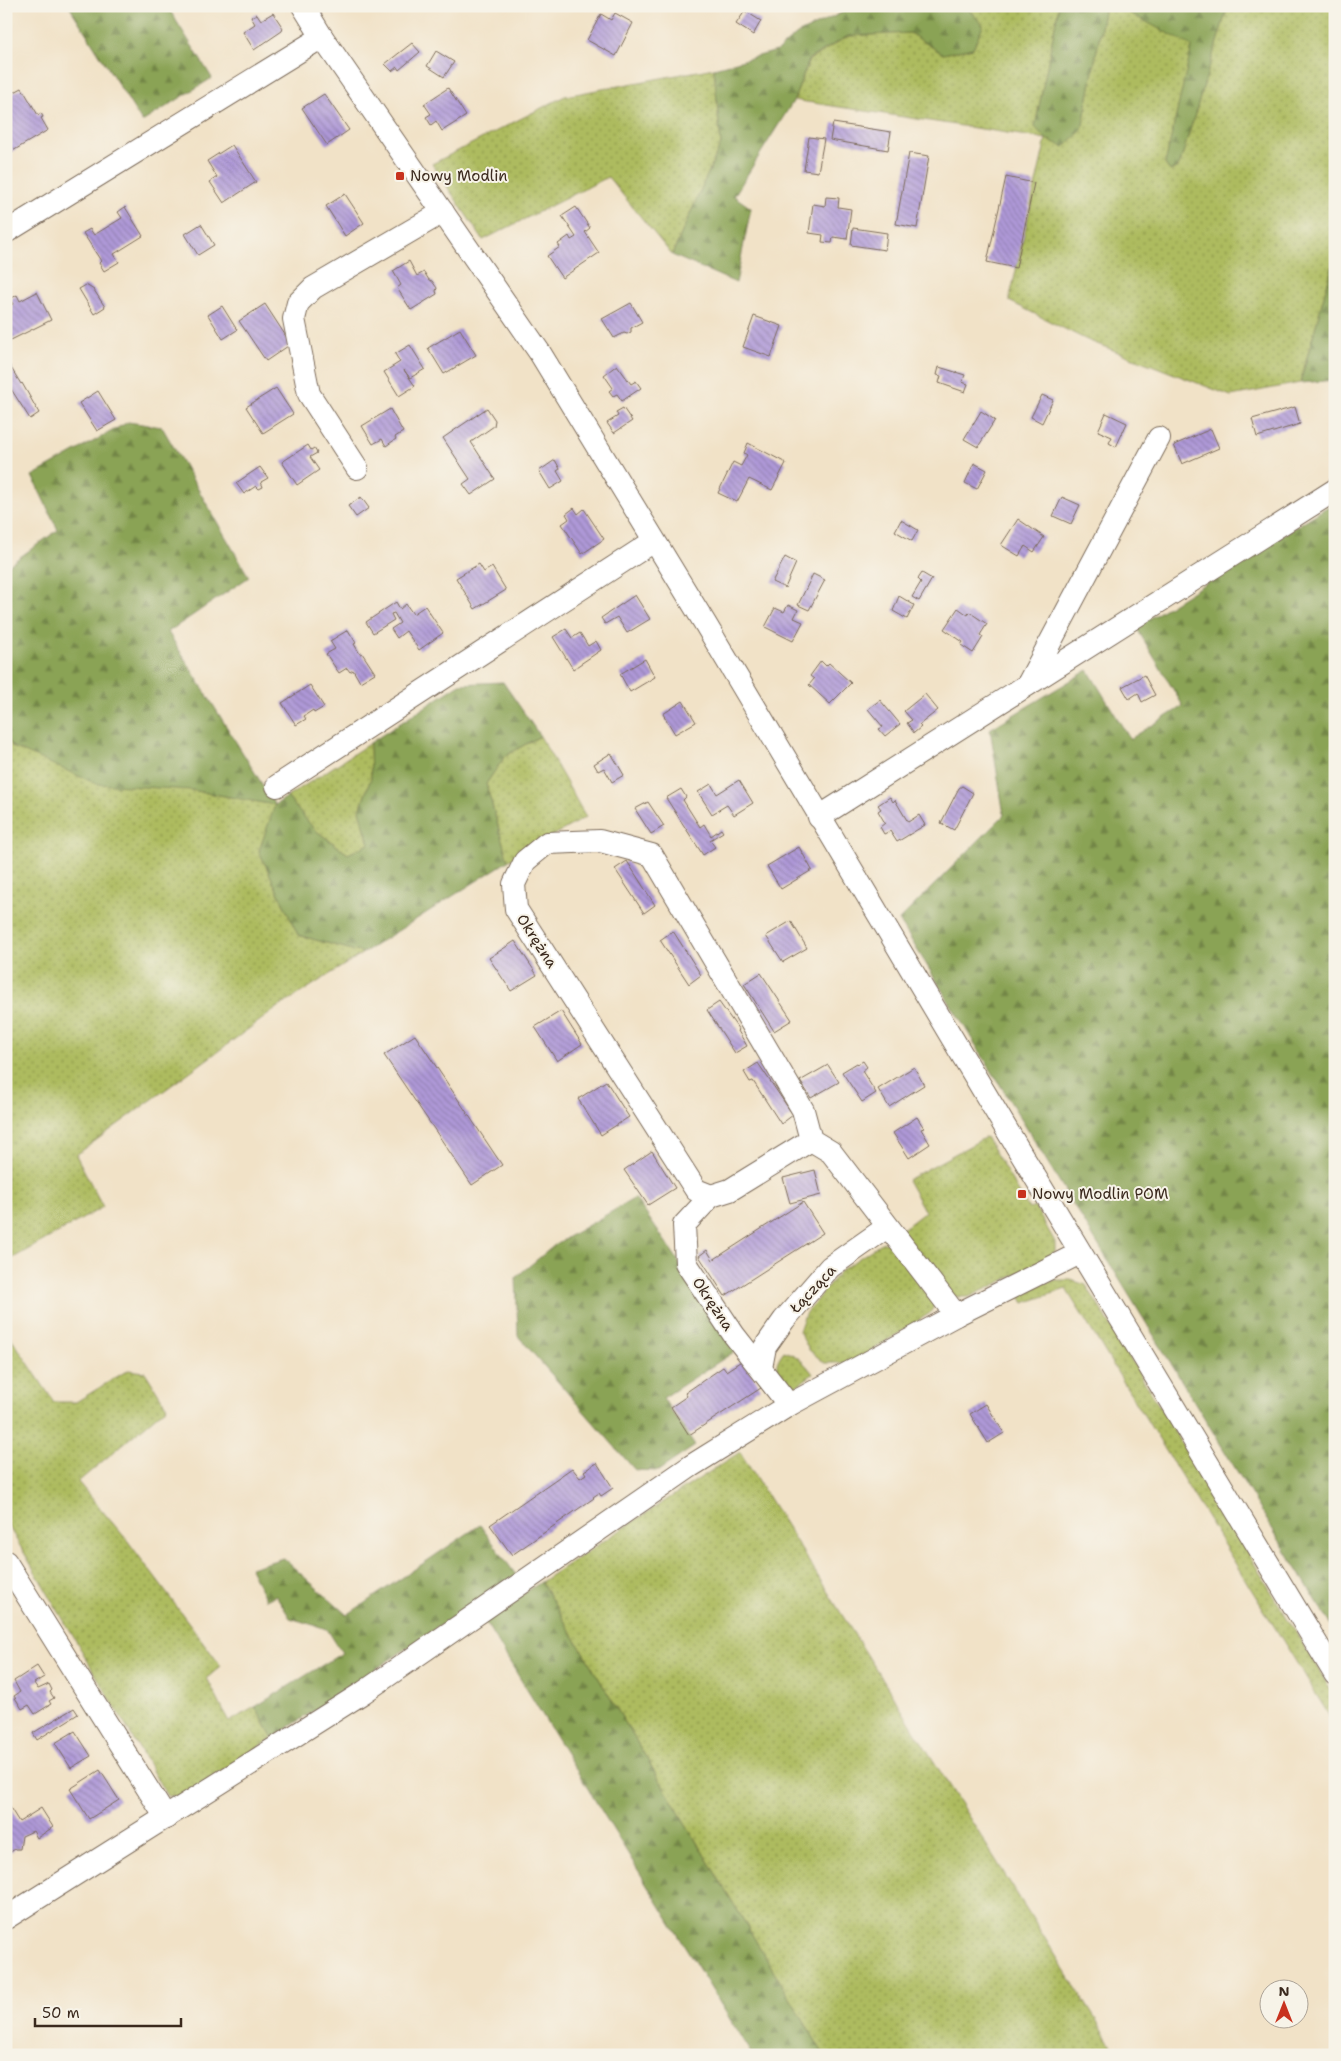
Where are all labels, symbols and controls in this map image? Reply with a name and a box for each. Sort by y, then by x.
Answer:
place label: Nowy Modlin [410,166,507,186]
marker: Nowy Modlin [394,170,406,182]
street label: Okrężna [512,910,562,972]
place label: Nowy Modlin POM [1032,1184,1168,1204]
marker: Nowy Modlin POM [1016,1188,1028,1200]
street label: Łącząca [785,1260,841,1318]
street label: Okrężna [688,1273,739,1335]
north arrow [1258,1978,1308,2028]
text: N [1278,1982,1290,2000]
scale bar [35,1996,181,2028]
text: 50 m [42,2003,80,2023]

